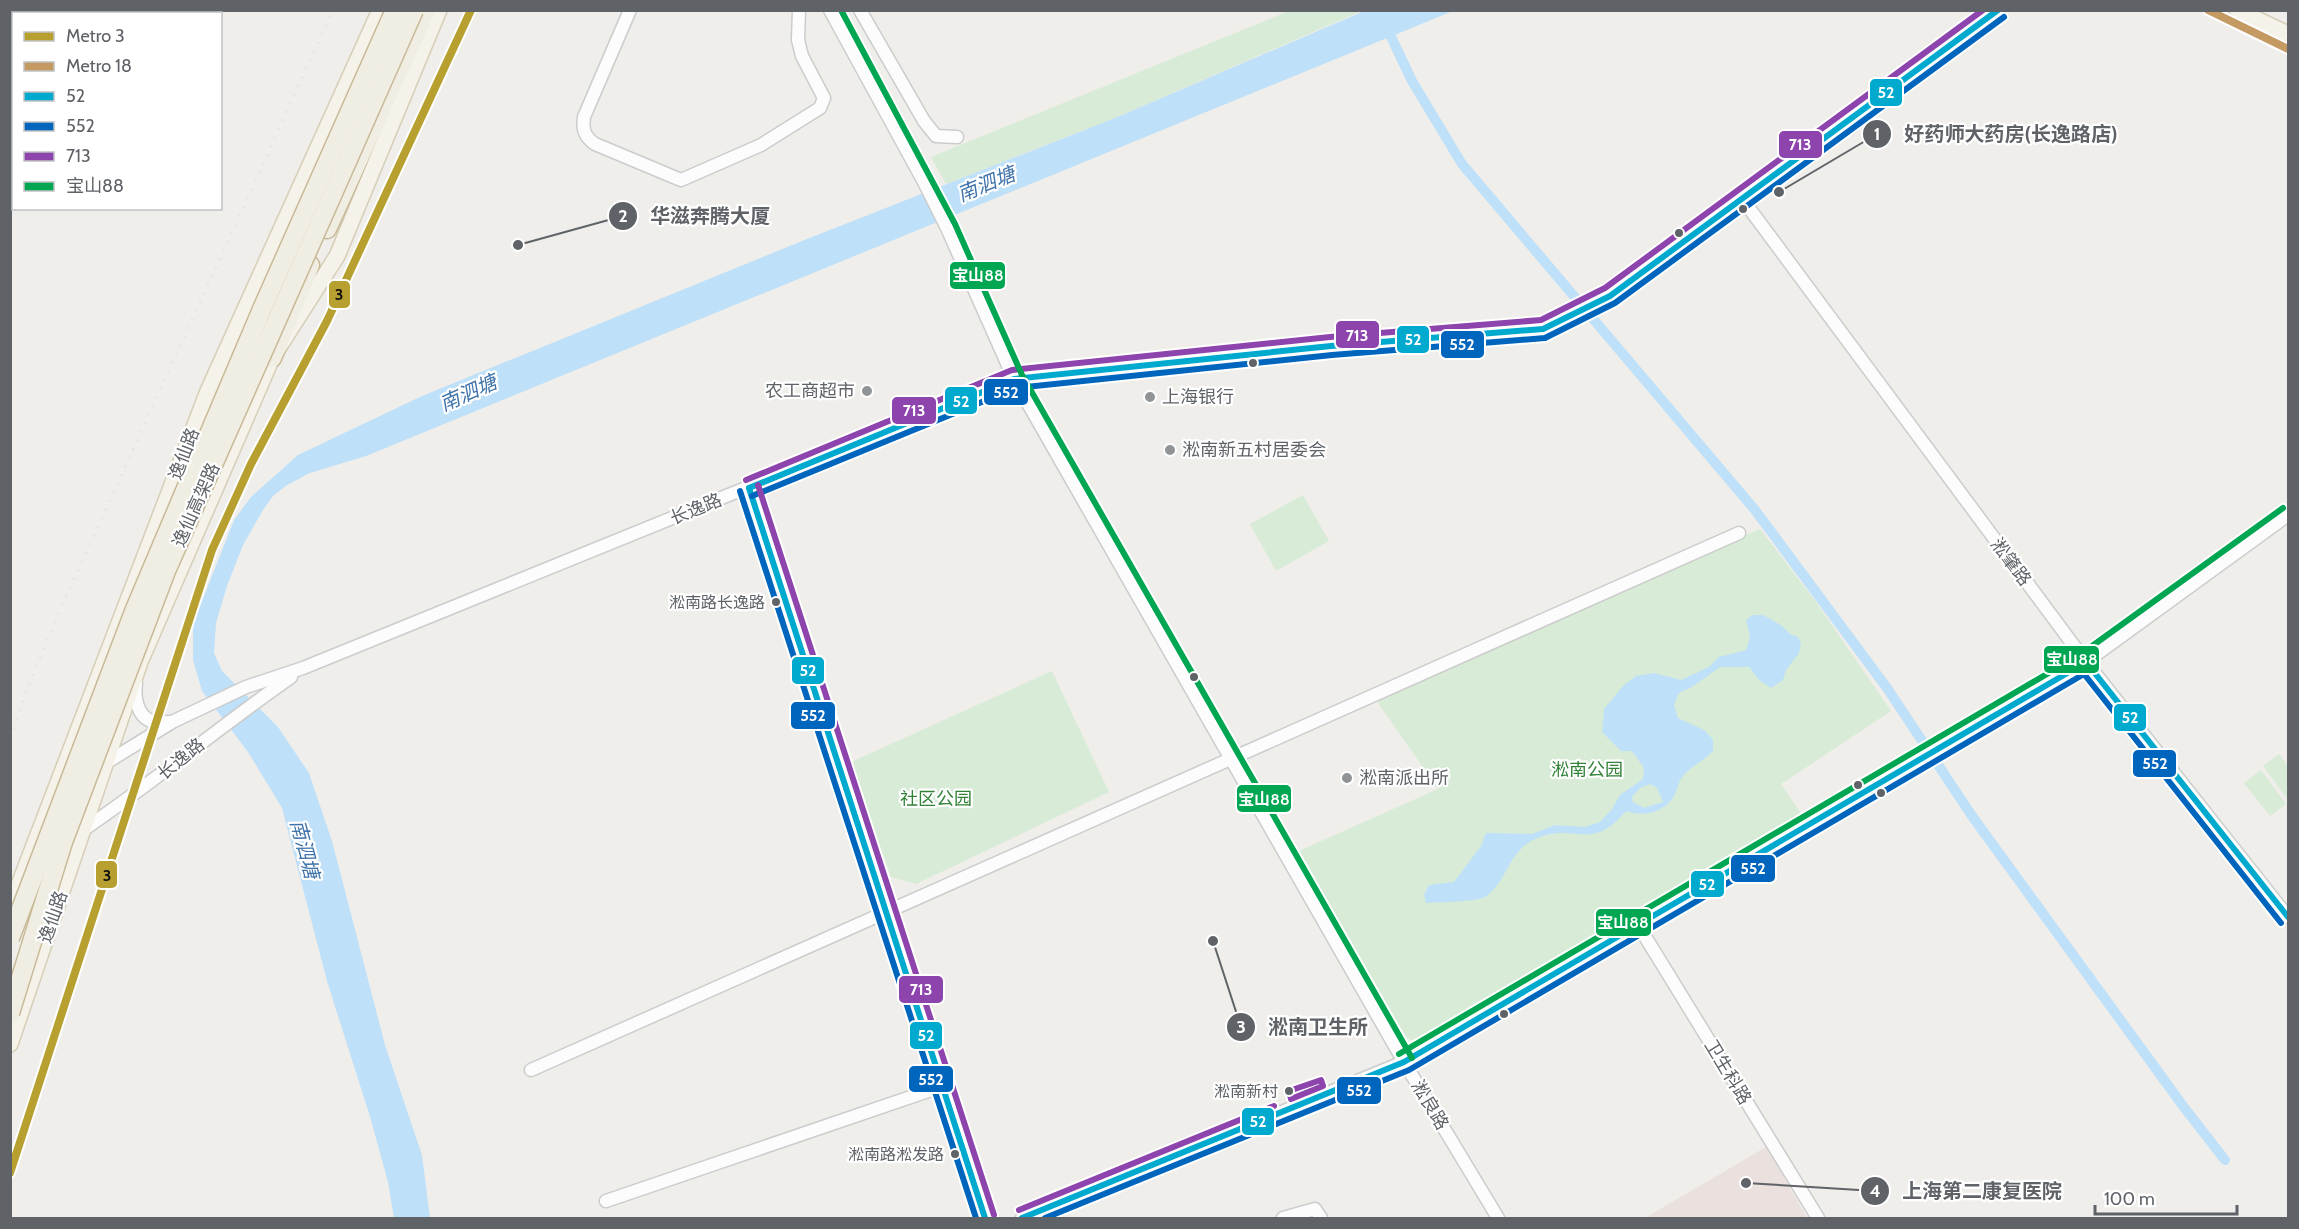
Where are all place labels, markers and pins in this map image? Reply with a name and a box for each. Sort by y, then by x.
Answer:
callout: 好药师大药房(长逸路店) [1862,115,2129,153]
callout: 华滋奔腾大厦 [608,197,782,235]
unlabelled marker [1737,203,1749,215]
unlabelled marker [1673,227,1685,239]
unlabelled marker [1247,357,1259,369]
place label: 农工商超市 [765,380,855,402]
marker: 农工商超市 [860,384,874,398]
place label: 上海银行 [1162,386,1234,408]
marker: 上海银行 [1143,390,1157,404]
place label: 淞南新五村居委会 [1182,439,1326,461]
marker: 淞南新五村居委会 [1163,443,1177,457]
place label: 淞南路长逸路 [669,593,765,612]
marker: 淞南路长逸路 [770,596,782,608]
unlabelled marker [1188,671,1200,683]
place label: 淞南派出所 [1359,767,1449,789]
marker: 淞南派出所 [1340,771,1354,785]
unlabelled marker [1852,779,1864,791]
unlabelled marker [1875,787,1887,799]
callout: 淞南卫生所 [1226,1008,1380,1046]
unlabelled marker [1498,1008,1510,1020]
place label: 淞南新村 [1214,1082,1278,1101]
marker: 淞南新村 [1283,1085,1295,1097]
place label: 淞南路淞发路 [848,1145,944,1164]
marker: 淞南路淞发路 [949,1148,961,1160]
callout: 上海第二康复医院 [1860,1172,2074,1210]

